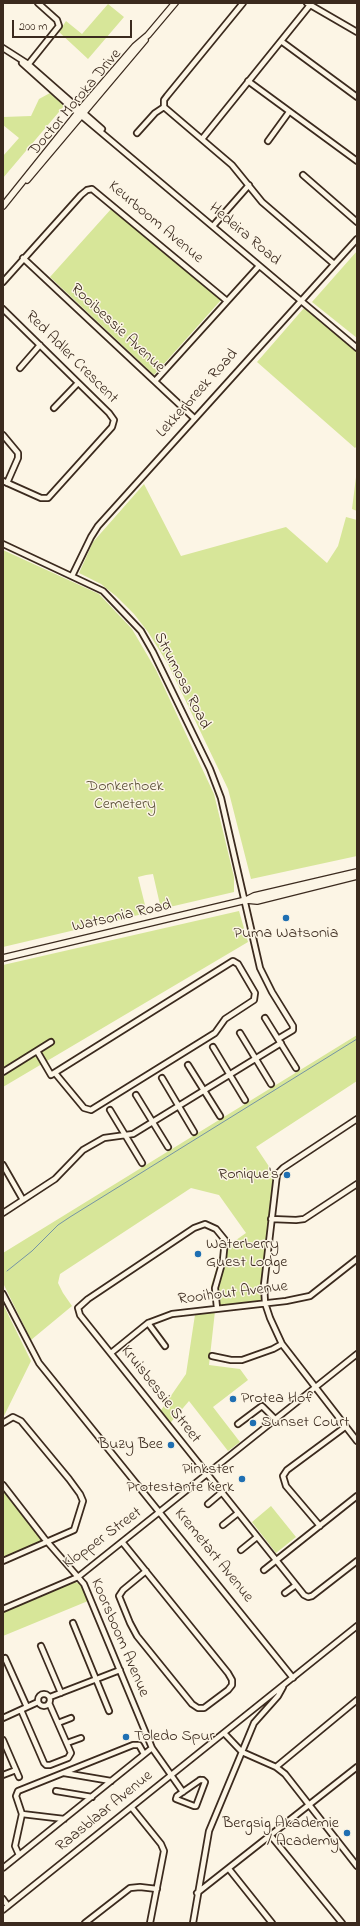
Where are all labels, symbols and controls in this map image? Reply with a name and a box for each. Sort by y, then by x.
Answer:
scale bar [14,12,134,38]
text: 200 m [19,18,48,36]
street label: Doctor Moroka Drive [26,46,126,160]
street label: Keurboom Avenue [104,178,206,268]
street label: Hedeira Road [204,199,284,271]
street label: Rooibessie Avenue [66,280,168,378]
street label: Red Adler Crescent [21,308,121,408]
street label: Lekkerbreek Road [153,346,243,442]
street label: Strumosa Road [148,629,214,733]
park label: Donkerhoek Cemetery [86,777,164,815]
street label: Watsonia Road [71,896,173,938]
marker: Puma Watsonia [281,913,291,923]
place label: Puma Watsonia [234,924,338,944]
place label: Ronique's [218,1165,279,1185]
marker: Ronique's [282,1170,292,1180]
place label: Waterberry Guest Lodge [206,1235,287,1273]
marker: Waterberry Guest Lodge [193,1249,203,1259]
street label: Rooihout Avenue [177,1278,289,1310]
street label: Kruisbessie Street [116,1342,204,1448]
place label: Protea Hof [241,1389,313,1409]
marker: Protea Hof [228,1394,238,1404]
place label: Sunset Court [261,1413,349,1433]
marker: Sunset Court [248,1418,258,1428]
place label: Buzy Bee [98,1435,163,1455]
marker: Buzy Bee [166,1440,176,1450]
place label: Pinkster Protestante Kerk [126,1460,234,1498]
marker: Pinkster Protestante Kerk [237,1474,247,1484]
street label: Klopper Street [60,1504,146,1574]
street label: Kremetart Avenue [169,1505,257,1607]
street label: Koorsboom Avenue [85,1576,153,1700]
place label: Toledo Spur [134,1727,215,1747]
marker: Toledo Spur [121,1732,131,1742]
street label: Raasblaar Avenue [53,1767,157,1857]
place label: Bergsig Akademie / Academy [223,1814,339,1852]
marker: Bergsig Akademie / Academy [342,1828,352,1838]

